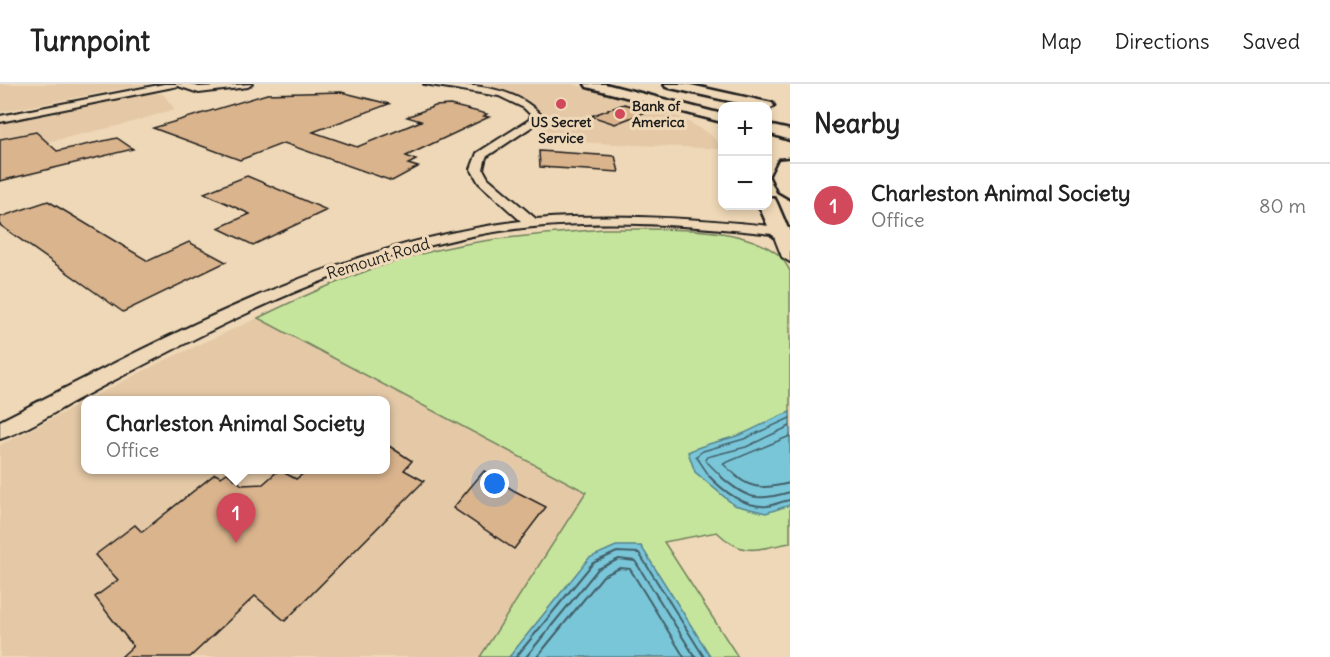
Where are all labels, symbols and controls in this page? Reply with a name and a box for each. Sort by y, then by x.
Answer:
text: Turnpoint [30,23,150,59]
text: Map [1041,28,1082,55]
text: Directions [1115,28,1209,55]
text: Saved [1242,28,1300,55]
marker: US Secret Service [554,97,568,111]
place label: Bank of America [632,97,685,131]
map controls [718,102,772,210]
button: + [718,102,772,156]
marker: Bank of America [613,107,627,121]
text: Nearby [814,107,900,140]
place label: US Secret Service [531,113,592,147]
button: − [718,156,772,210]
text: Charleston Animal Society [871,179,1131,207]
text: 1 [830,193,837,218]
text: 80 m [1259,193,1306,218]
text: Office [871,207,925,232]
street label: Remount Road [324,233,432,283]
popup [81,396,390,474]
text: Charleston Animal Society [106,409,365,437]
text: Office [106,437,159,462]
your location [480,469,509,498]
pin: 1 [216,494,256,543]

